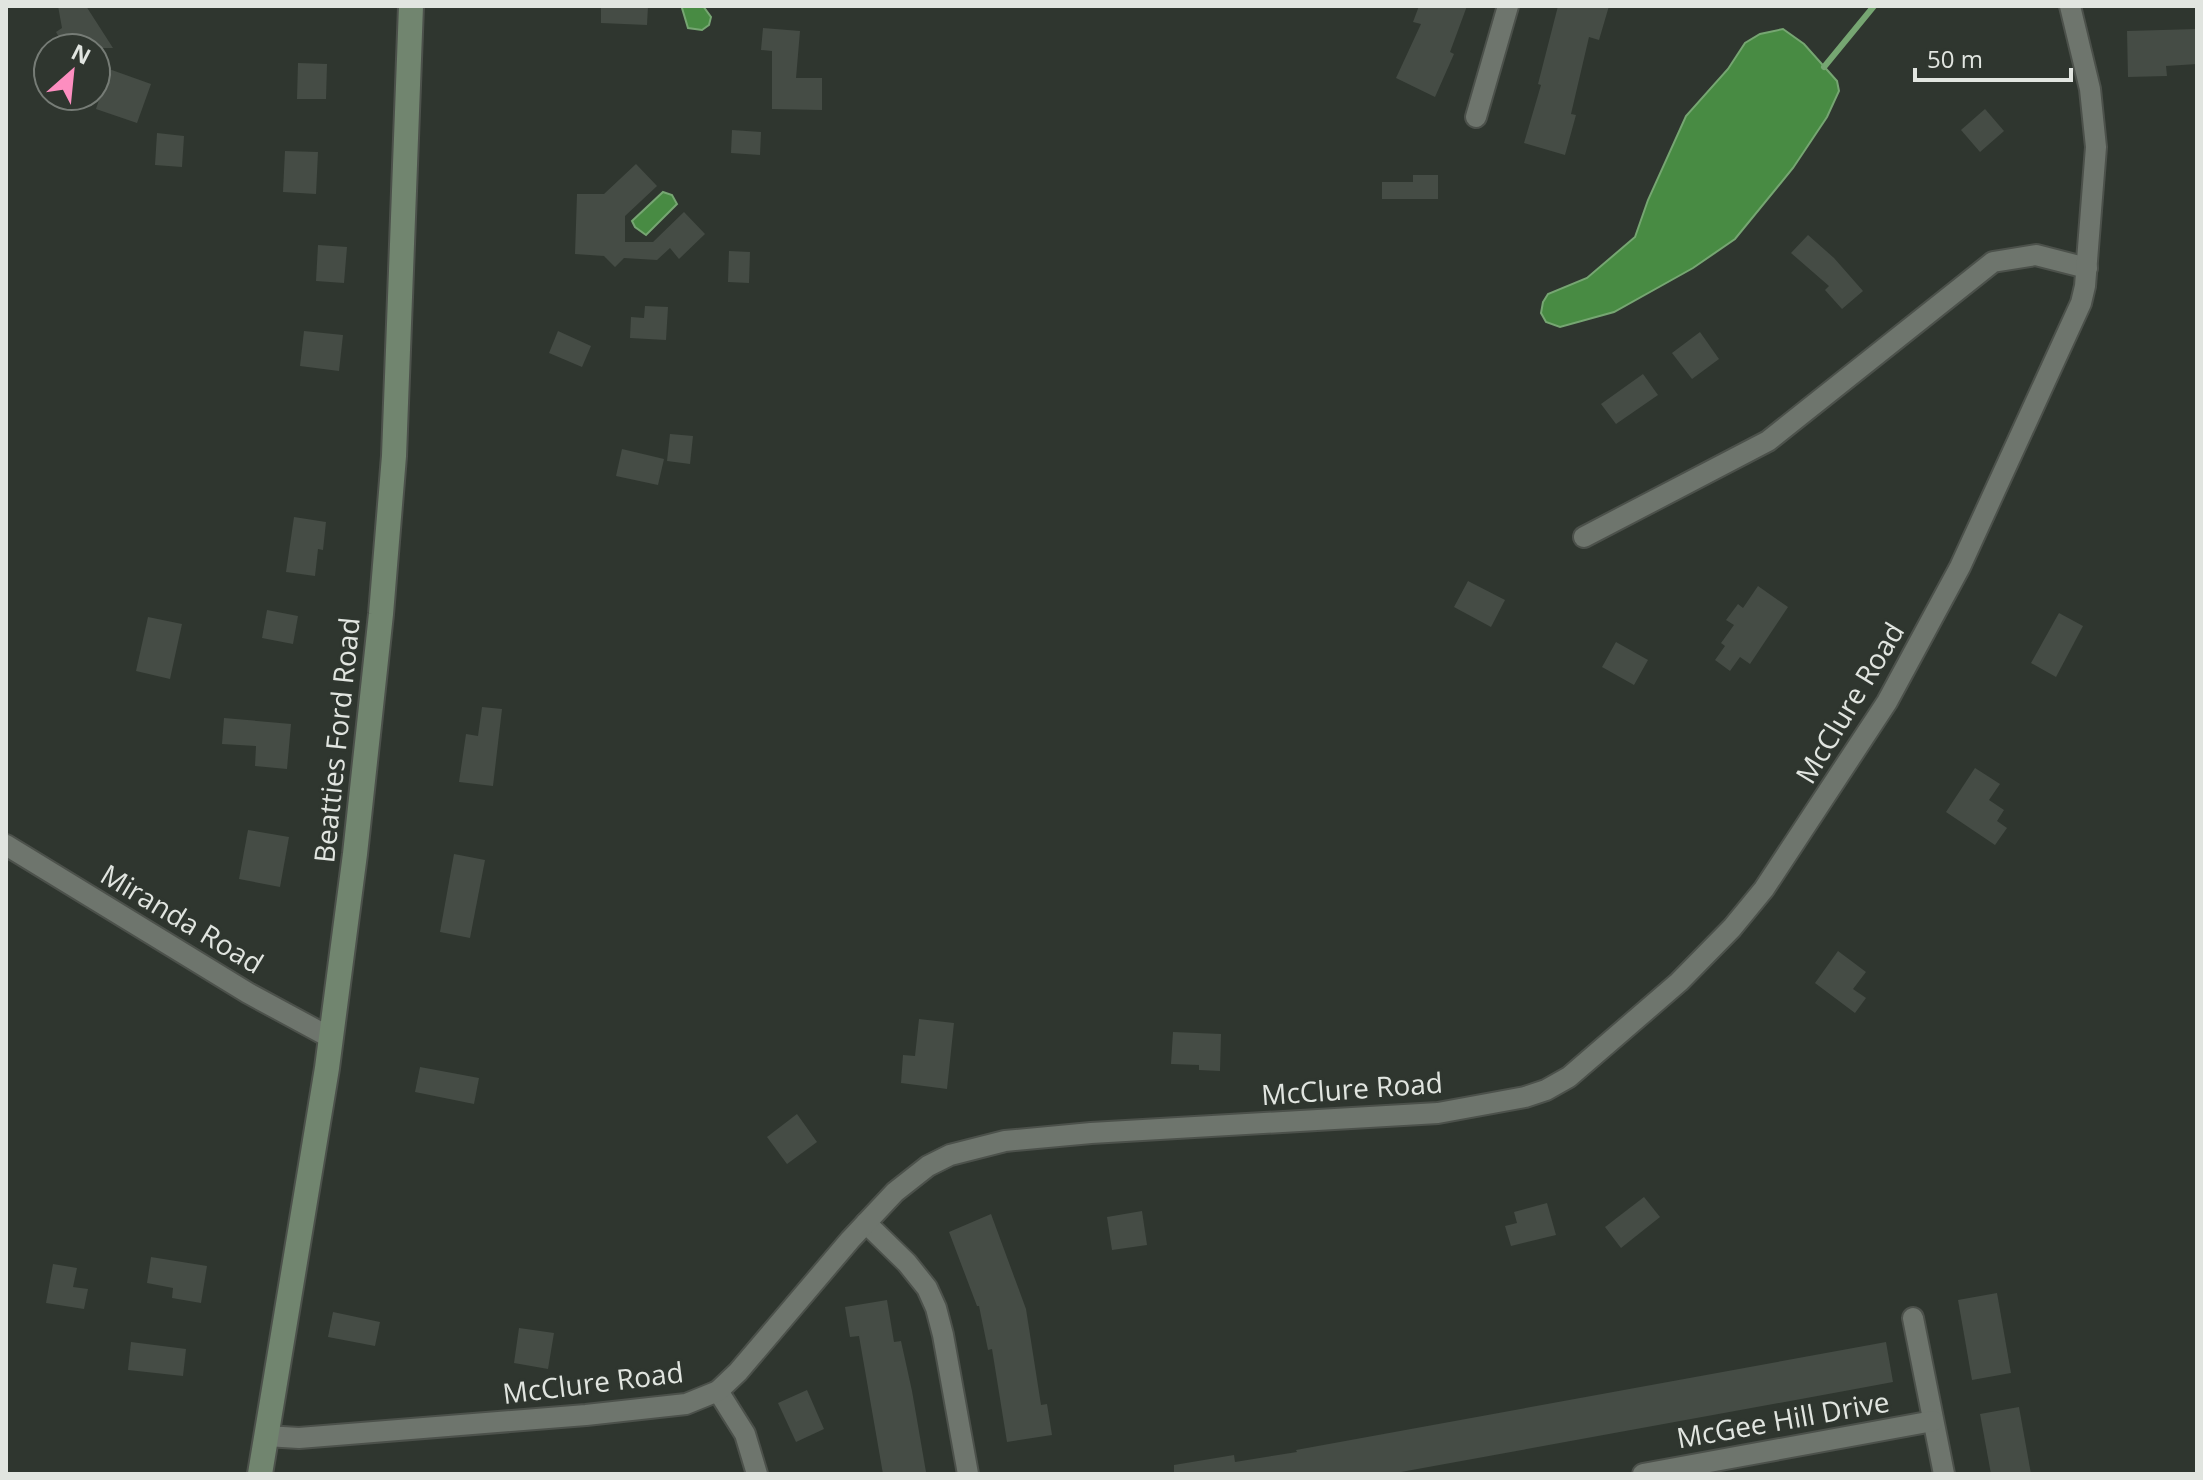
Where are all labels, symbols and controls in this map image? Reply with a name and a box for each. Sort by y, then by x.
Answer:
north arrow [32,32,112,112]
scale bar [1915,32,2071,82]
text: N [67,36,96,71]
text: 50 m [1927,42,1983,75]
street label: Beatties Ford Road [304,615,368,865]
street label: McClure Road [1786,615,1912,790]
street label: Miranda Road [94,855,271,982]
street label: McClure Road [1260,1063,1444,1113]
street label: McClure Road [500,1352,685,1412]
street label: McGee Hill Drive [1673,1382,1892,1456]

